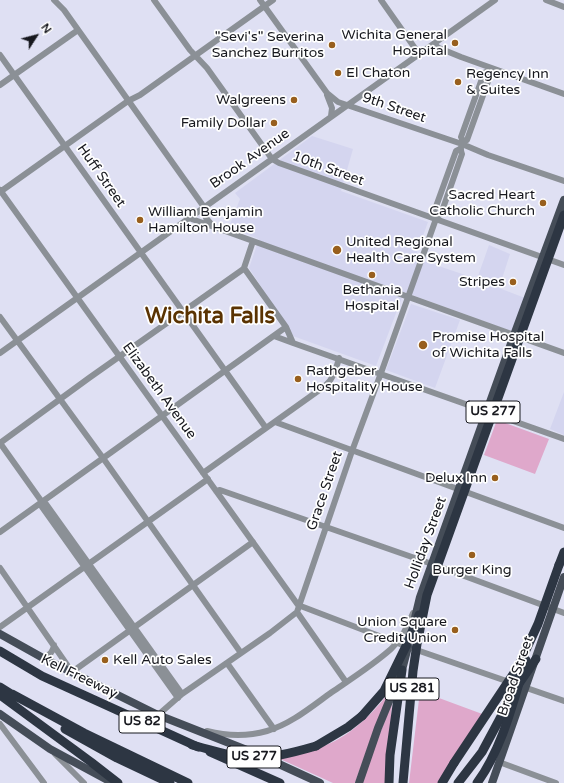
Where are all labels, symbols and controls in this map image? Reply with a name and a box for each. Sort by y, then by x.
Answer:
north arrow [16,16,56,56]
text: N [38,21,54,36]
place label: Wichita General Hospital [341,27,447,60]
place label: "Sevi's" Severina Sanchez Burritos [212,29,324,62]
marker: Wichita General Hospital [450,38,460,48]
marker: "Sevi's" Severina Sanchez Burritos [327,40,337,50]
place label: El Chaton [346,65,410,81]
place label: Regency Inn & Suites [466,66,549,98]
marker: El Chaton [333,68,343,78]
marker: Regency Inn & Suites [453,77,463,87]
street label: 9th Street [360,89,428,127]
place label: Walgreens [216,92,286,108]
marker: Walgreens [289,95,299,105]
place label: Family Dollar [181,115,266,131]
marker: Family Dollar [269,118,279,128]
street label: Brook Avenue [207,125,293,193]
street label: Huff Street [73,141,129,211]
street label: 10th Street [290,148,366,190]
place label: Sacred Heart Catholic Church [429,187,535,220]
marker: Sacred Heart Catholic Church [538,198,548,208]
place label: William Benjamin Hamilton House [148,204,263,236]
marker: William Benjamin Hamilton House [135,215,145,225]
place label: United Regional Health Care System [346,234,476,266]
marker: United Regional Health Care System [331,244,343,256]
marker: Bethania Hospital [367,270,377,280]
place label: Stripes [459,274,505,290]
marker: Stripes [508,277,518,287]
place label: Bethania Hospital [342,282,402,314]
district label: Wichita Falls [145,304,275,330]
place label: Promise Hospital of Wichita Falls [432,329,544,362]
street label: Elizabeth Avenue [118,339,200,443]
marker: Promise Hospital of Wichita Falls [417,339,429,351]
place label: Rathgeber Hospitality House [306,363,423,396]
marker: Rathgeber Hospitality House [293,374,303,384]
road number: US 277 [466,401,520,423]
street label: Grace Street [304,449,346,533]
place label: Delux Inn [425,470,487,486]
marker: Delux Inn [490,473,500,483]
street label: Holliday Street [402,495,450,591]
marker: Burger King [467,550,477,560]
place label: Burger King [432,562,512,578]
place label: Union Square Credit Union [357,614,447,646]
marker: Union Square Credit Union [450,625,460,635]
street label: Broad Street [494,634,538,718]
street label: Kell Freeway [38,651,120,703]
place label: Kell Auto Sales [113,652,212,668]
marker: Kell Auto Sales [100,655,110,665]
road number: US 281 [385,678,439,700]
road number: US 82 [119,711,165,733]
road number: US 277 [227,746,281,768]

